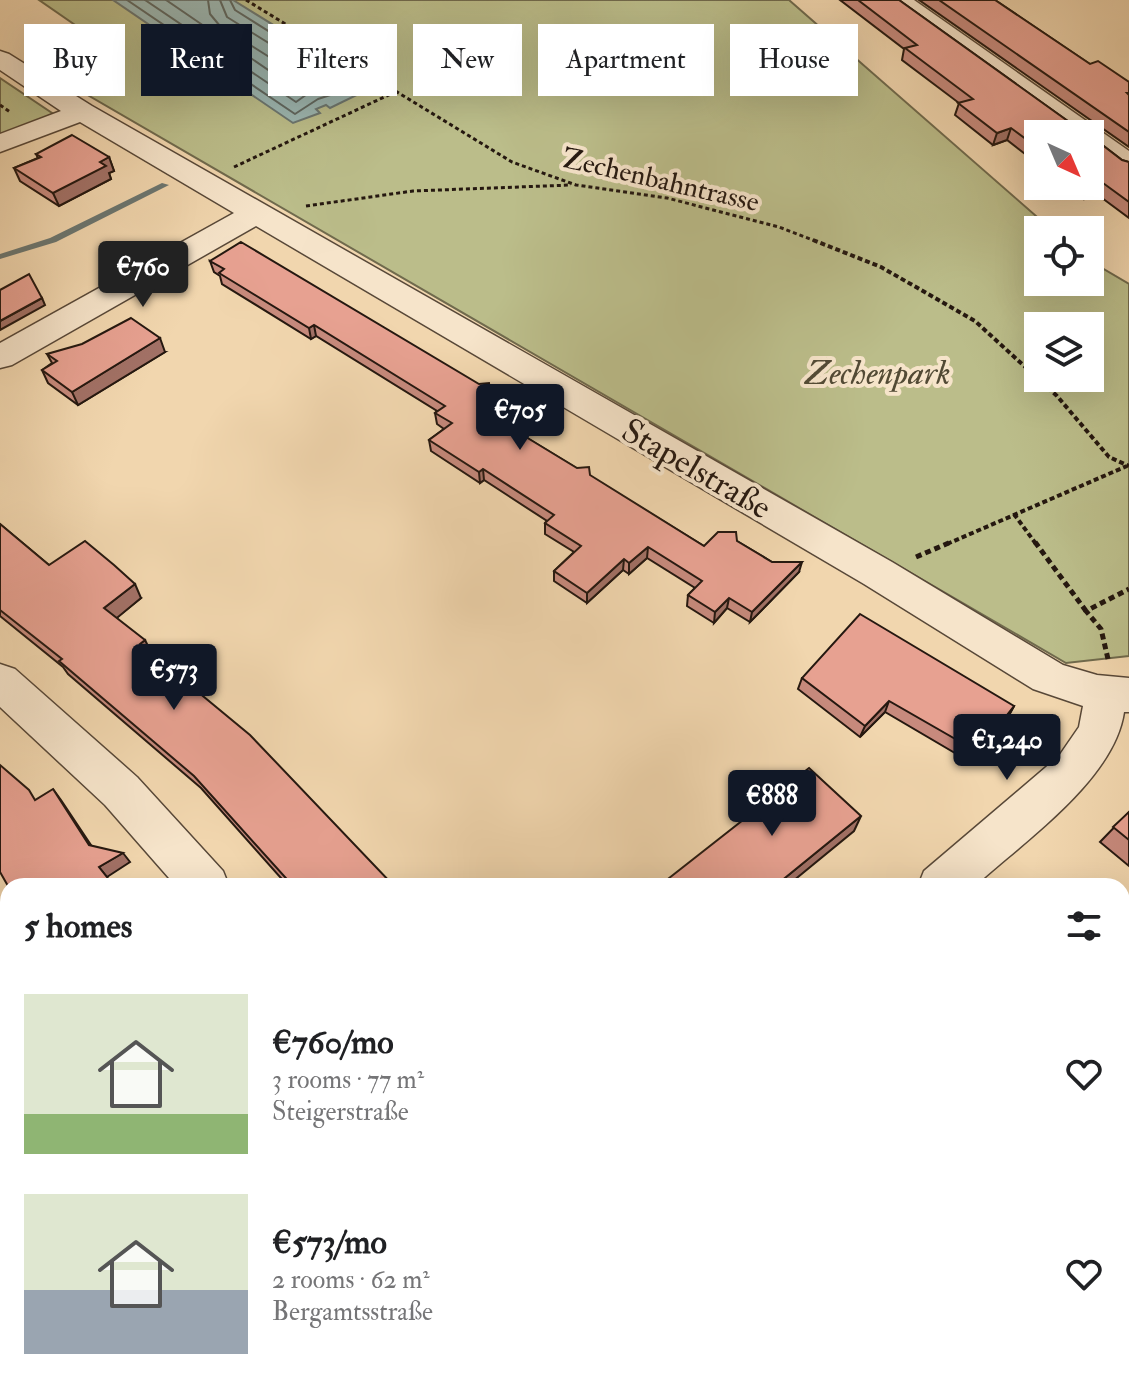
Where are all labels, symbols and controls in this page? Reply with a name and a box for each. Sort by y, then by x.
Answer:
chip: Buy [24,24,125,96]
chip: Rent [141,24,252,96]
chip: Filters [268,24,397,96]
chip: New [413,24,522,96]
chip: Apartment [538,24,714,96]
chip: House [730,24,858,96]
north arrow [1024,120,1104,200]
map controls [1024,120,1104,392]
street label: Zechenbahntrasse [559,141,763,220]
button: locate [1024,216,1104,296]
pin: €760 [96,241,190,309]
text: €760 [116,251,170,283]
button: layers [1024,312,1104,392]
park label: Zechenpark [803,352,951,395]
pin: €705 [473,384,567,452]
text: €705 [494,394,546,426]
street label: Stapelstraße [614,409,779,529]
pin: €573 [127,644,221,712]
text: €573 [150,654,198,686]
pin: €1,240 [942,714,1072,782]
text: €1,240 [971,724,1043,756]
pin: €888 [725,770,819,838]
text: €888 [746,780,798,812]
icon: filters [1062,904,1106,948]
text: 5 homes [24,905,132,948]
text: €760/mo [272,1021,394,1064]
icon: home [88,1026,184,1122]
icon: heart [1062,1052,1106,1096]
text: 3 rooms · 77 m² [272,1064,424,1096]
text: Steigerstraße [272,1096,409,1128]
text: €573/mo [272,1221,387,1264]
icon: home [88,1226,184,1322]
icon: heart [1062,1252,1106,1296]
text: 2 rooms · 62 m² [272,1264,430,1296]
text: Bergamtsstraße [272,1296,433,1328]

